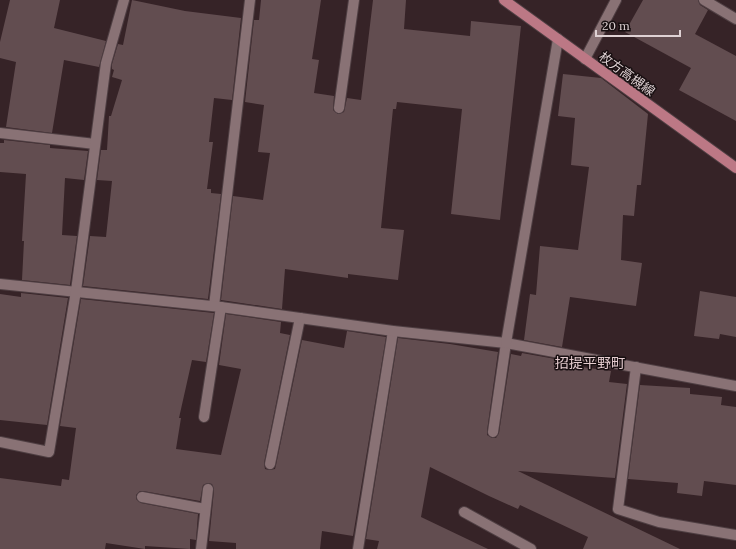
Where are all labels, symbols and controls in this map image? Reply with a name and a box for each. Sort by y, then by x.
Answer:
scale bar [596,12,680,38]
text: 20 m [602,18,630,33]
street label: 枚方高槻線 [596,48,658,100]
district label: 招提平野町 [555,354,625,372]

